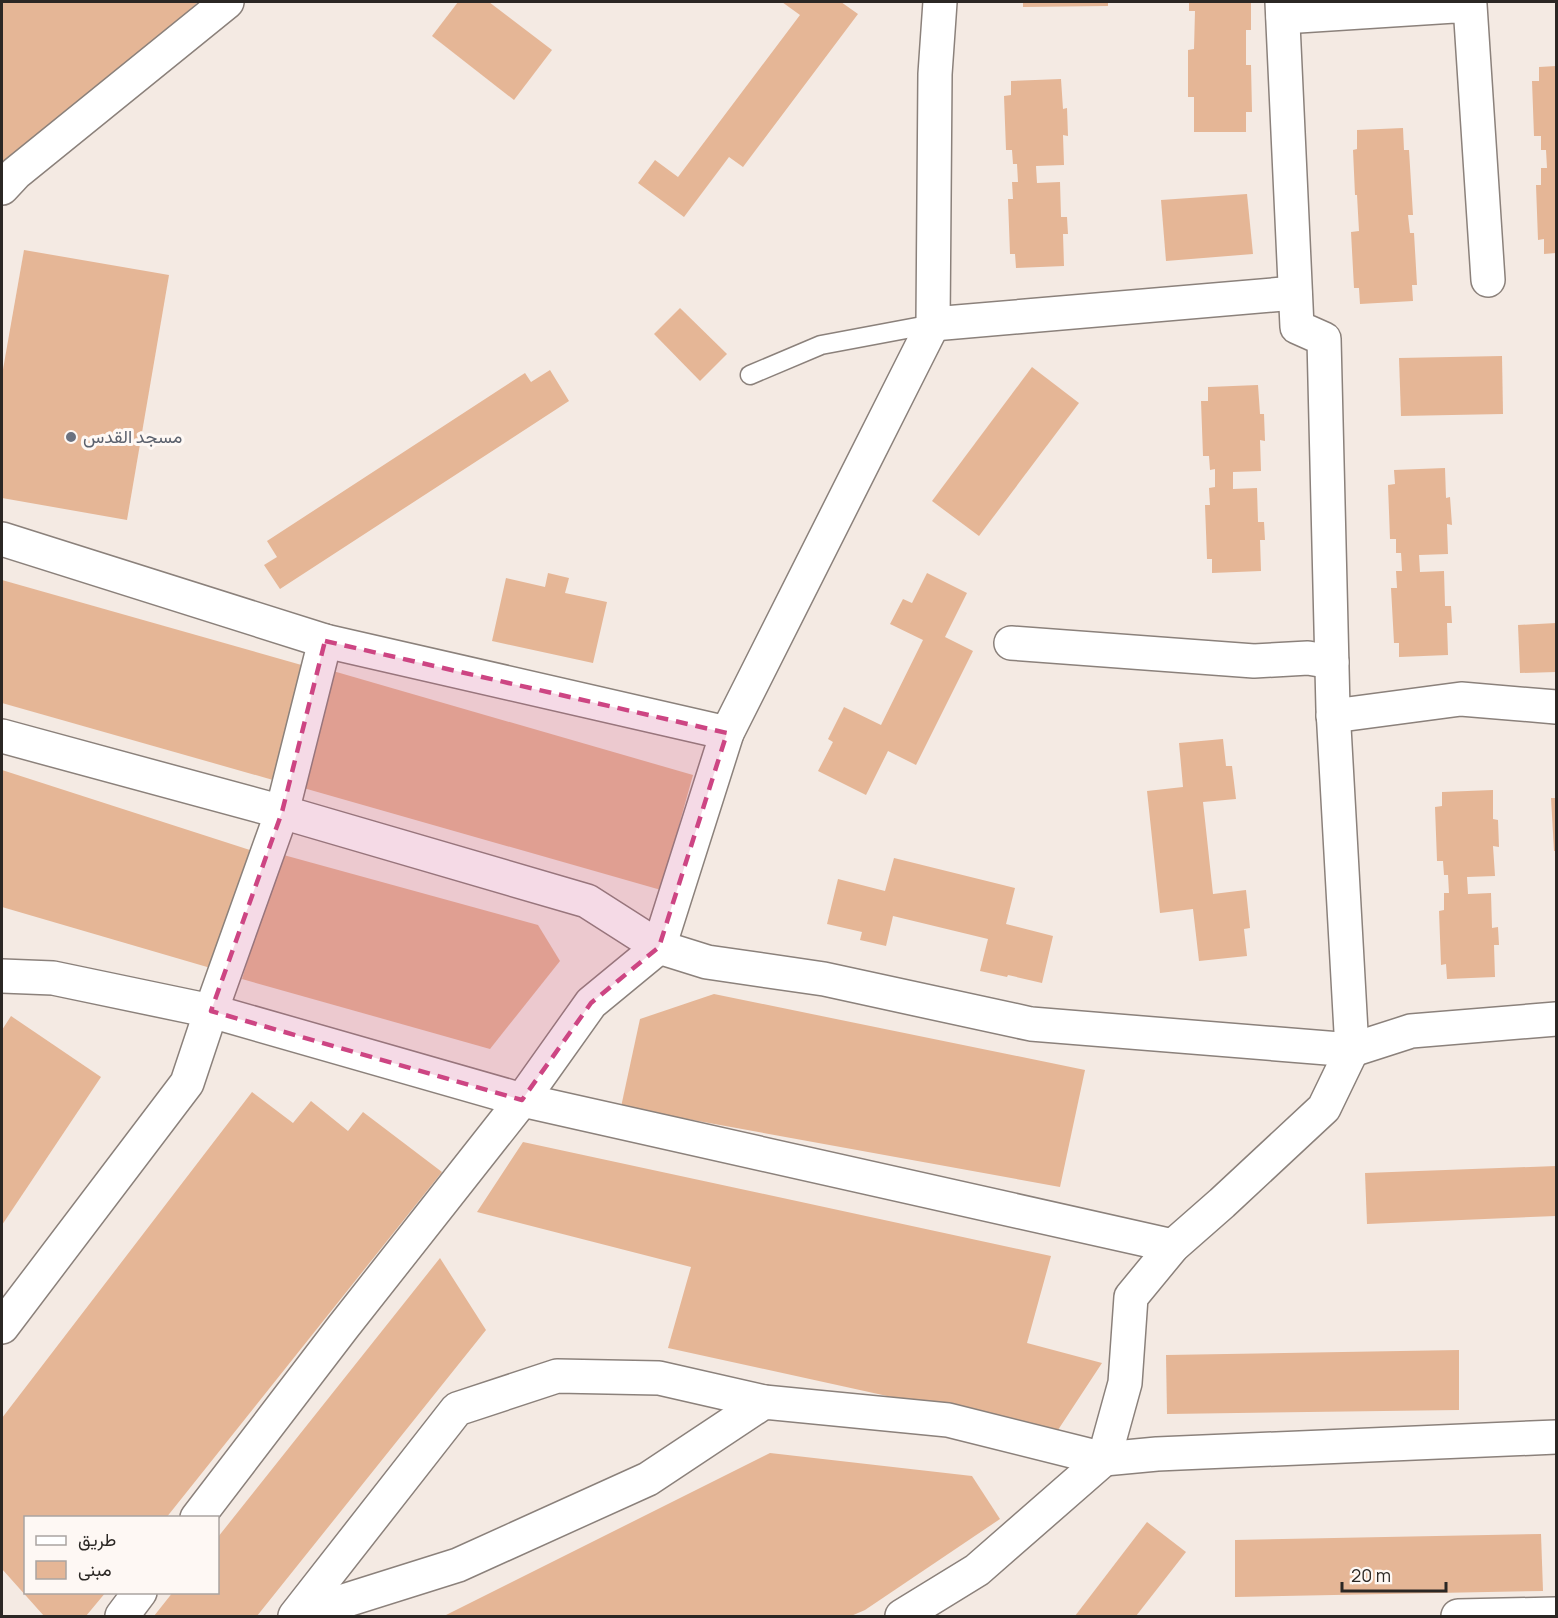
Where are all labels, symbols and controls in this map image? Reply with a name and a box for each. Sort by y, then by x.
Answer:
place label: مسجد القدس [83,424,182,448]
marker: مسجد القدس [64,430,78,444]
legend [24,1516,219,1594]
text: طريق [78,1527,116,1551]
scale bar [1342,1555,1446,1593]
text: مبنى [78,1557,112,1581]
text: 20 m [1351,1563,1391,1587]

